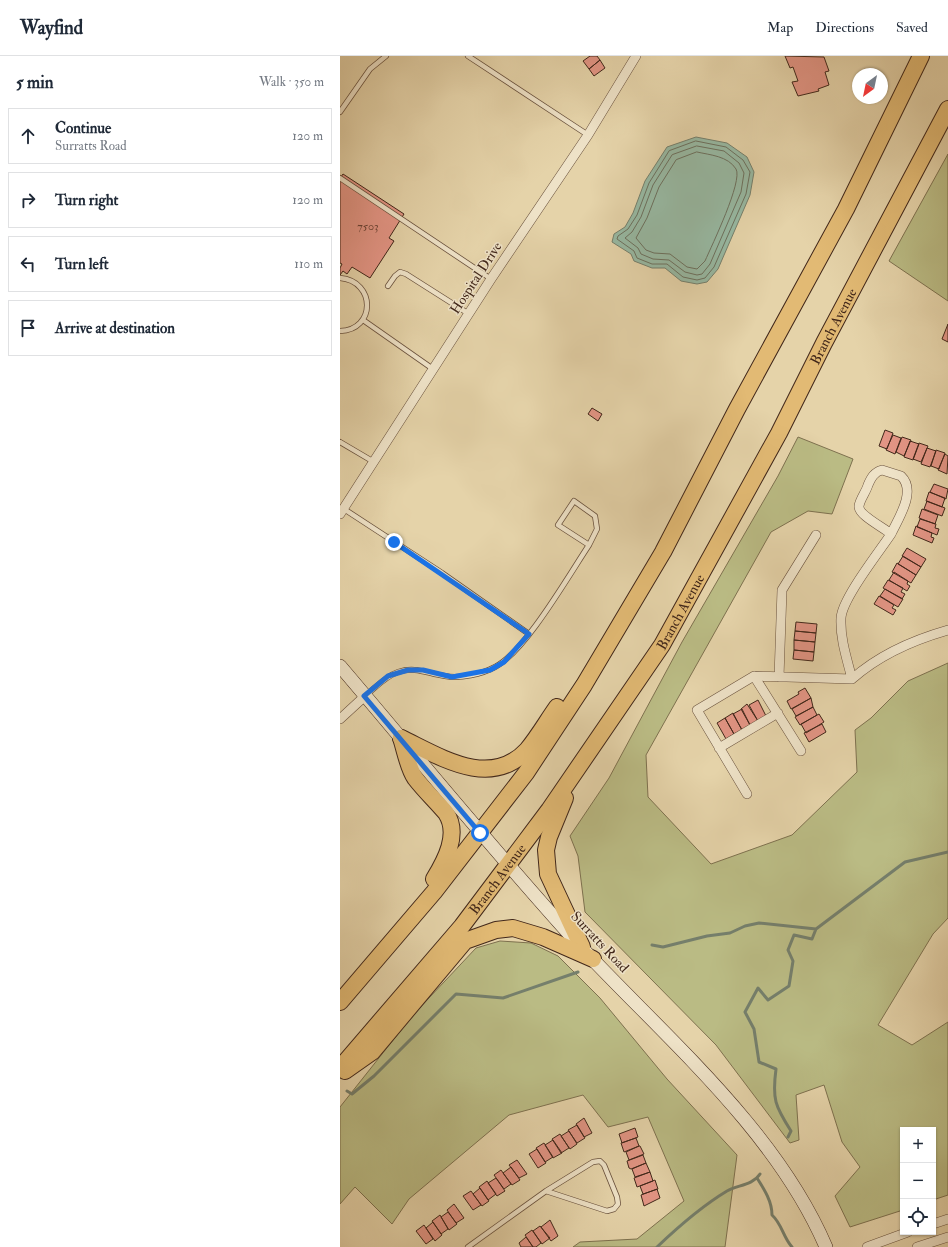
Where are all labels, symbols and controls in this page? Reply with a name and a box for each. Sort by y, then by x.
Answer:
text: Wayfind [20,16,83,40]
text: Map [767,19,793,36]
text: Directions [815,19,874,36]
text: Saved [896,19,928,36]
north arrow [852,68,888,104]
text: 5 min [16,72,54,93]
text: Walk · 350 m [259,74,324,90]
text: Continue [55,119,111,138]
icon: ahead [17,125,39,147]
text: 120 m [292,128,323,144]
text: Surratts Road [55,138,127,154]
icon: right [17,189,39,211]
text: Turn right [55,191,118,210]
text: 120 m [292,192,323,208]
house number: 7503 [357,219,379,234]
street label: Hospital Drive [446,239,506,318]
icon: left [17,253,39,275]
text: Turn left [55,255,109,274]
text: 110 m [294,256,323,272]
street label: Branch Avenue [806,285,860,367]
icon: arrive [17,317,39,339]
text: Arrive at destination [55,319,175,338]
route end [385,533,403,551]
street label: Branch Avenue [653,571,708,653]
route start [471,824,489,842]
street label: Branch Avenue [465,840,529,918]
street label: Surratts Road [567,908,633,976]
map controls [900,1127,936,1235]
button: + [900,1127,936,1163]
button: − [900,1163,936,1199]
button: locate [900,1199,936,1235]

